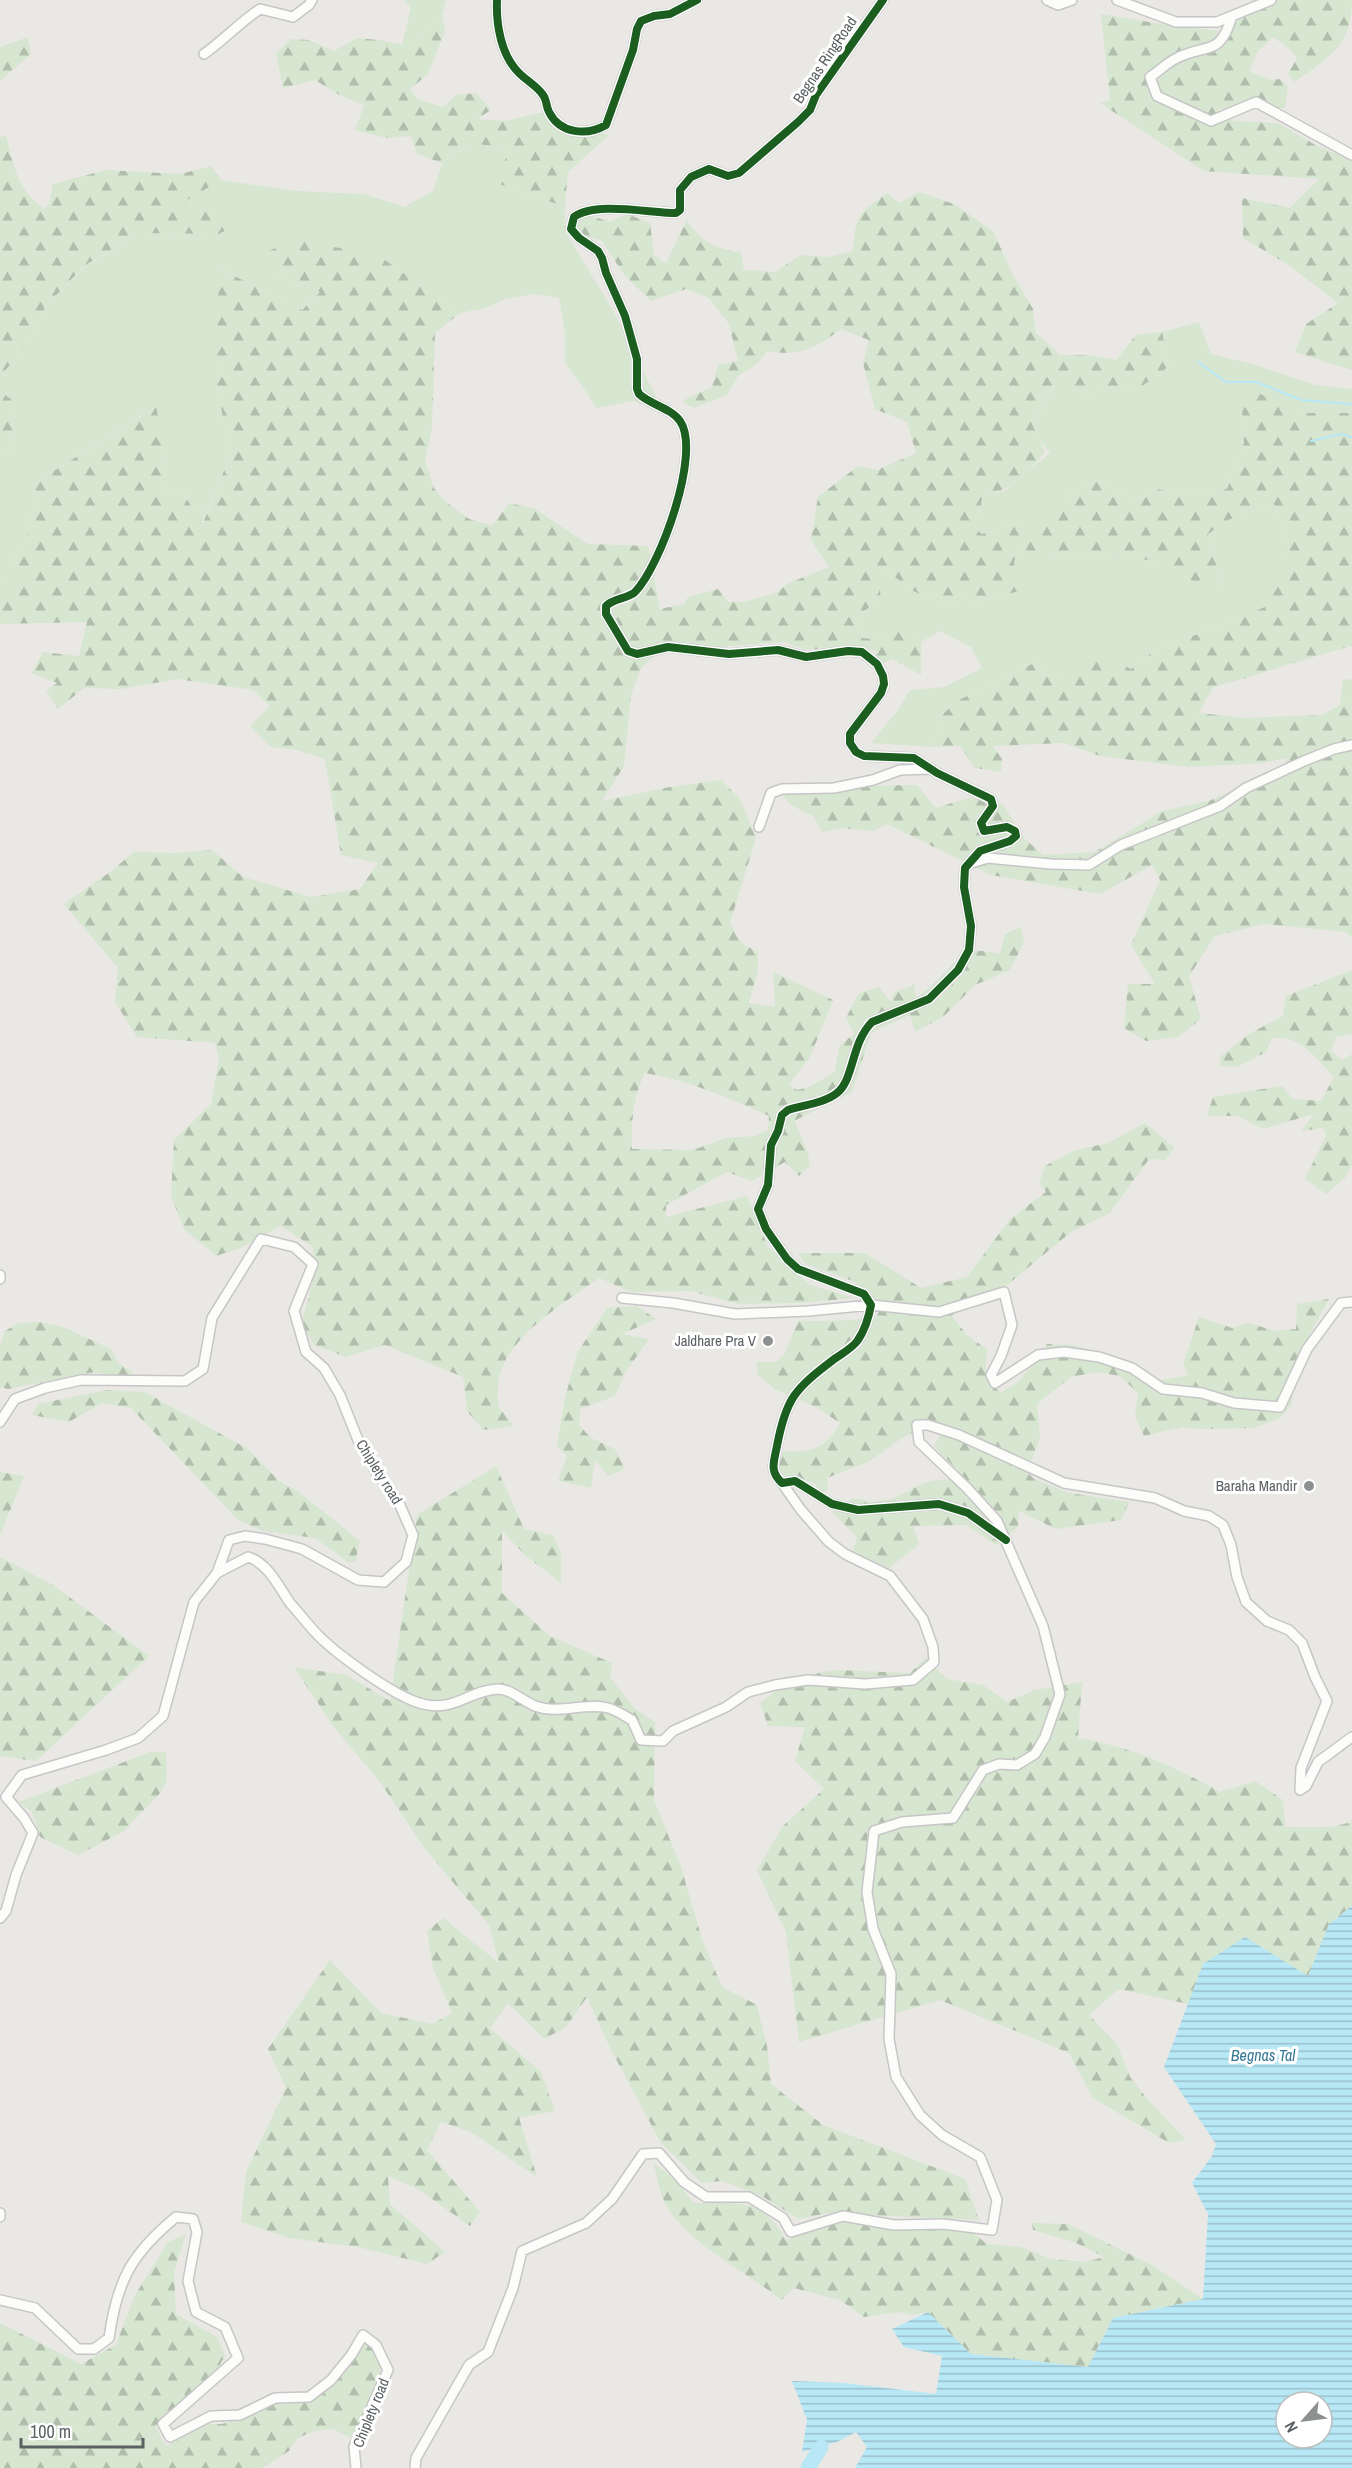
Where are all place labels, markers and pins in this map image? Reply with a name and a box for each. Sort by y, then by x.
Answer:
place label: Jaldhare Pra V [675,1330,757,1351]
marker: Jaldhare Pra V [761,1334,775,1348]
place label: Baraha Mandir [1216,1475,1297,1496]
marker: Baraha Mandir [1302,1479,1316,1493]

